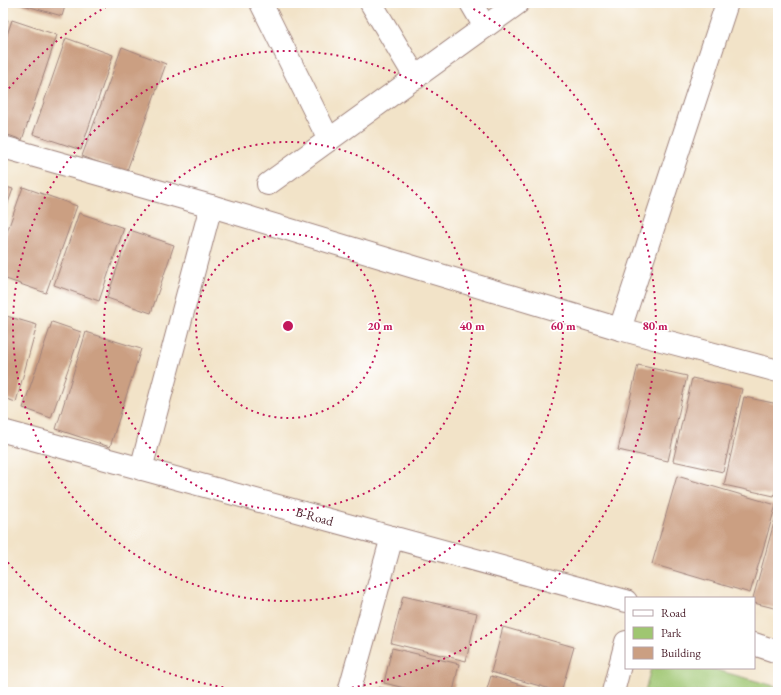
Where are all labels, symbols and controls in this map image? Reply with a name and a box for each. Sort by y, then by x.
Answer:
text: 20 m [367,318,393,334]
text: 40 m [459,318,485,334]
text: 60 m [550,318,576,334]
text: 80 m [642,318,668,334]
centre of rings [281,319,295,333]
street label: B-Road [294,503,336,530]
legend [625,597,755,669]
text: Road [661,605,687,621]
text: Park [661,625,682,641]
text: Building [661,645,702,661]

